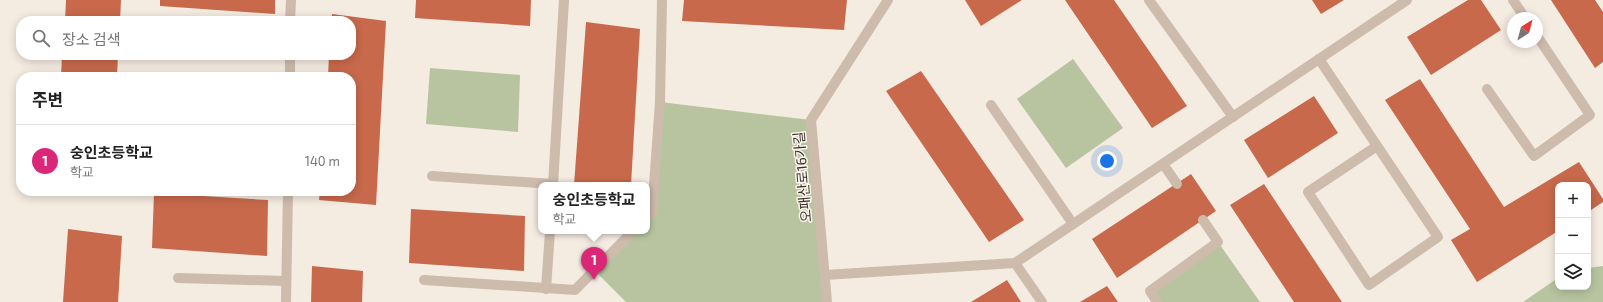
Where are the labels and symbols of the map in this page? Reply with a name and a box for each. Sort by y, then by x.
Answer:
north arrow [1507,12,1543,48]
street label: 오패산로16가길 [790,131,814,223]
your location [1097,151,1117,171]
pin: 1 [581,247,607,280]

